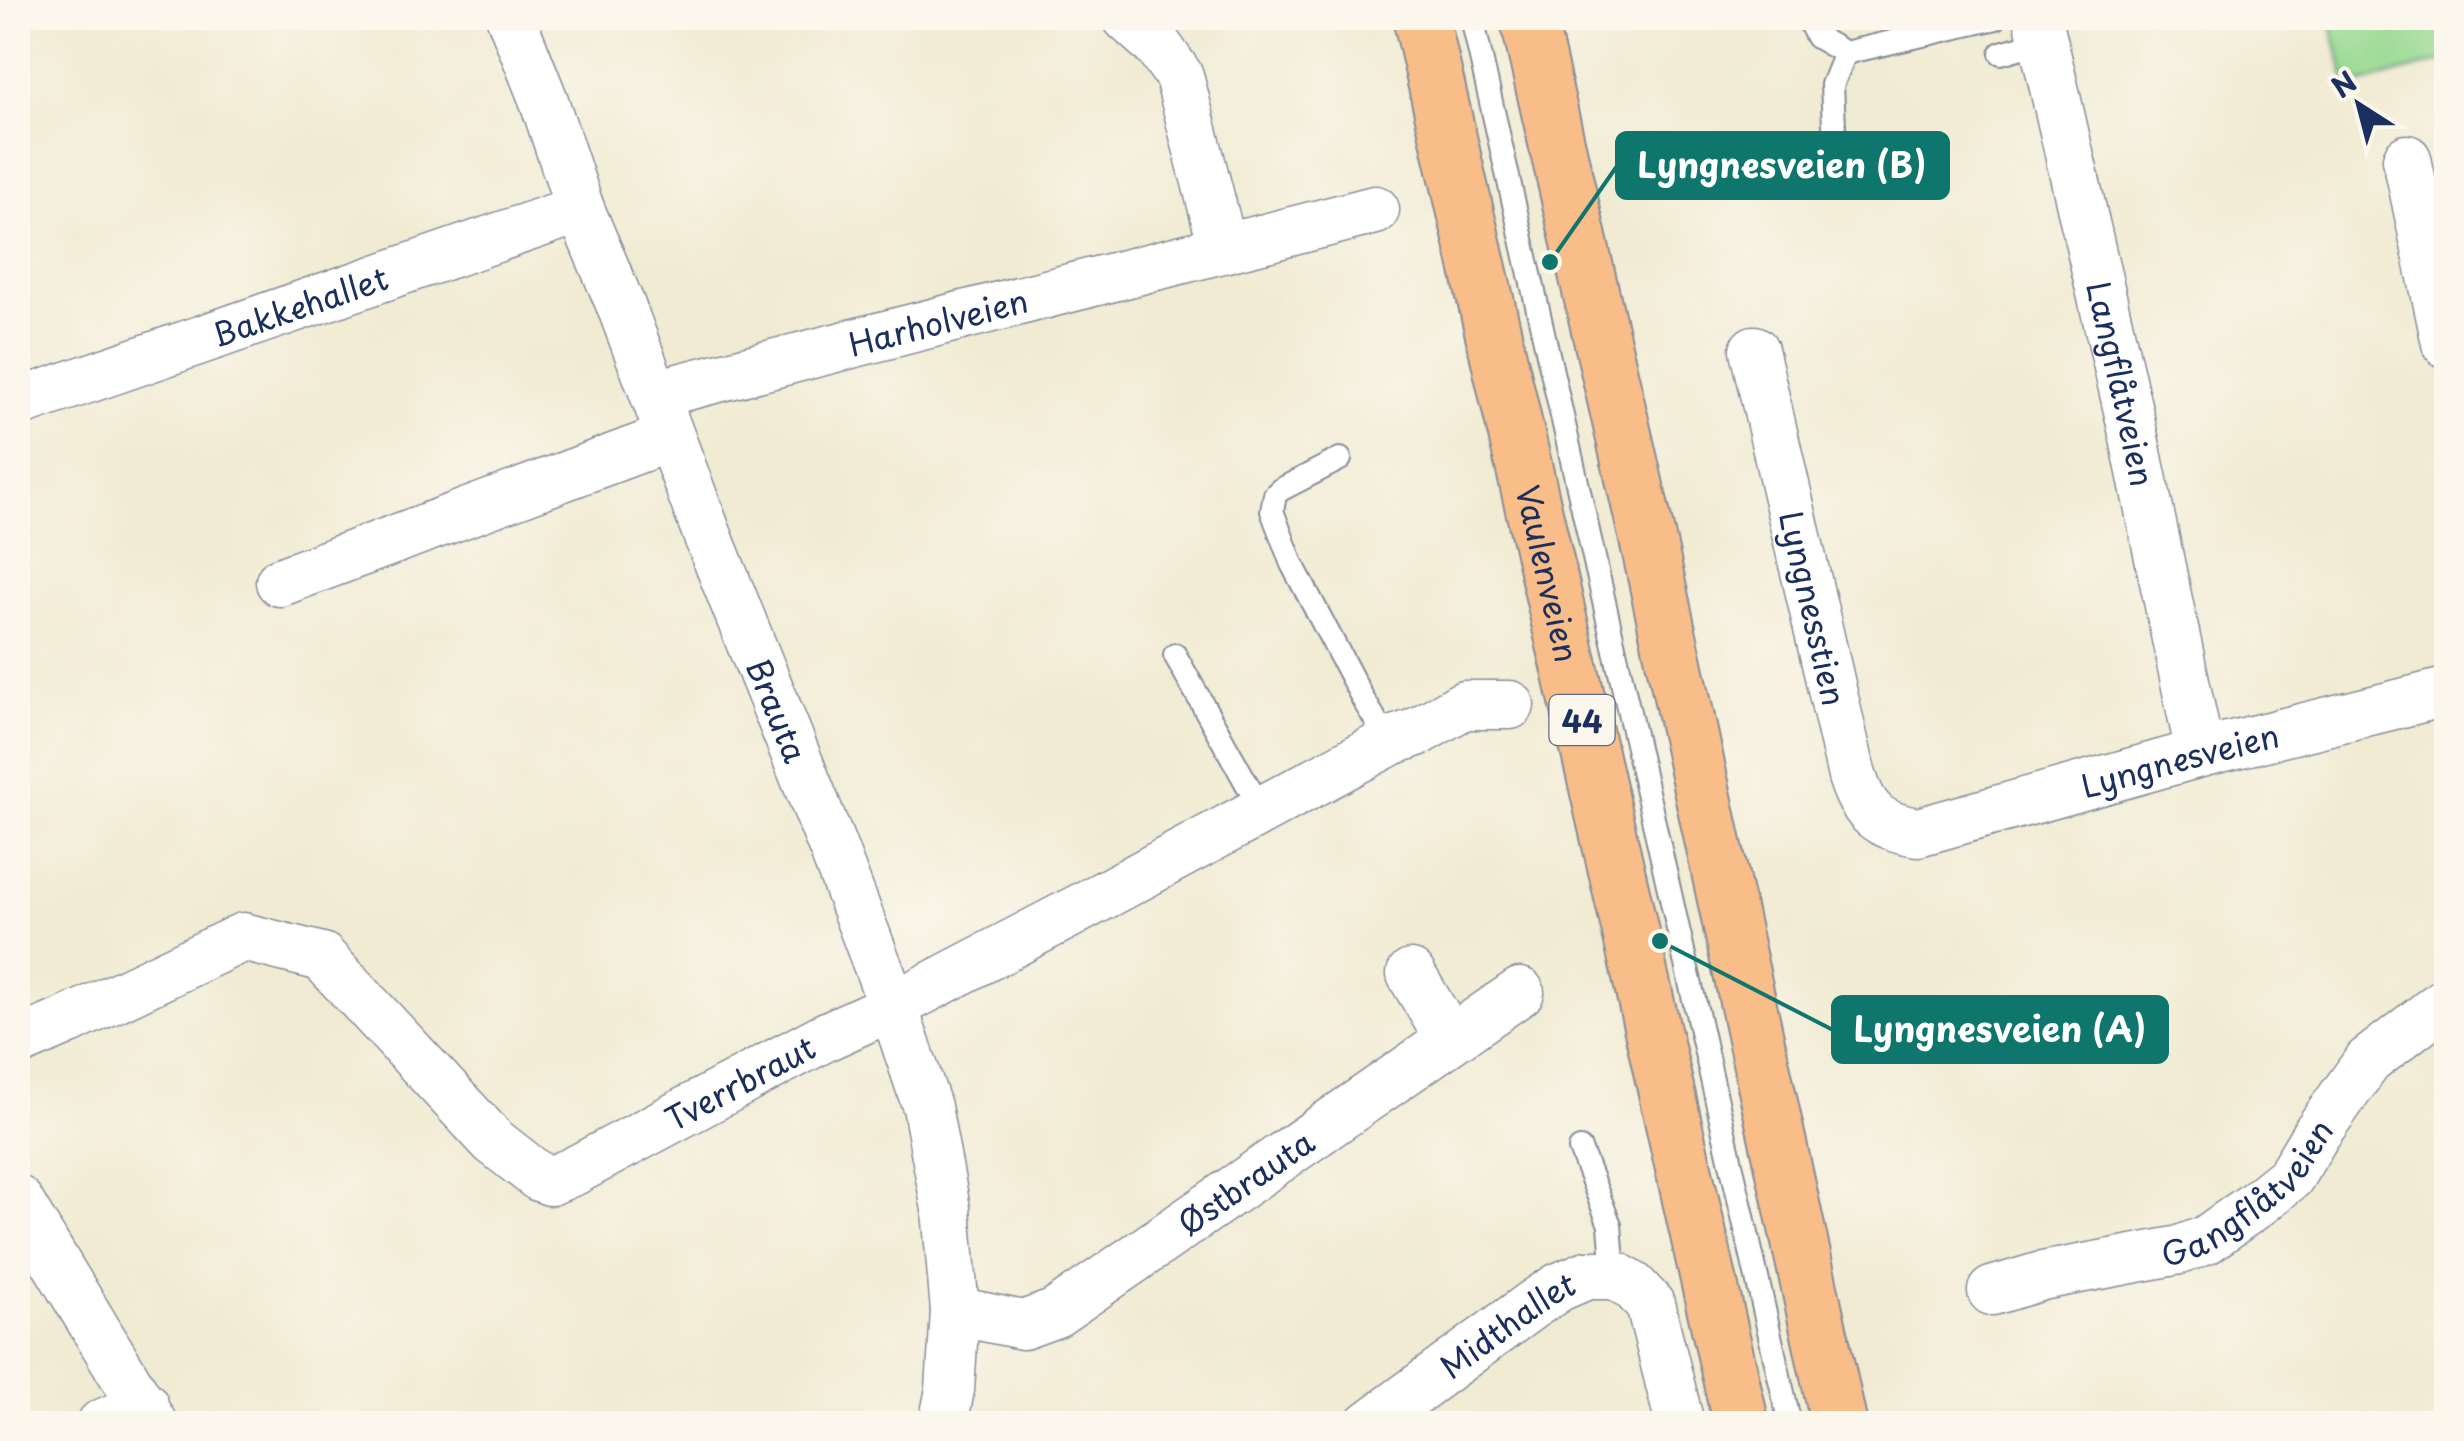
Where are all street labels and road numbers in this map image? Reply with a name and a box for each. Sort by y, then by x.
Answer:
street label: Bakkehallet [205,253,394,358]
street label: Harholveien [843,276,1033,368]
street label: Langflåtveien [2075,276,2167,491]
street label: Vaulenveien [1505,480,1592,667]
street label: Lyngnesstien [1768,506,1859,710]
street label: Brauta [735,651,820,769]
road number: 44 [1550,695,1614,745]
street label: Lyngnesveien [2075,710,2284,809]
street label: Tverrbraut [656,1023,823,1142]
street label: Gangflåtveien [2157,1109,2344,1277]
street label: Østbrauta [1168,1118,1324,1246]
street label: Midthallet [1429,1259,1582,1389]

